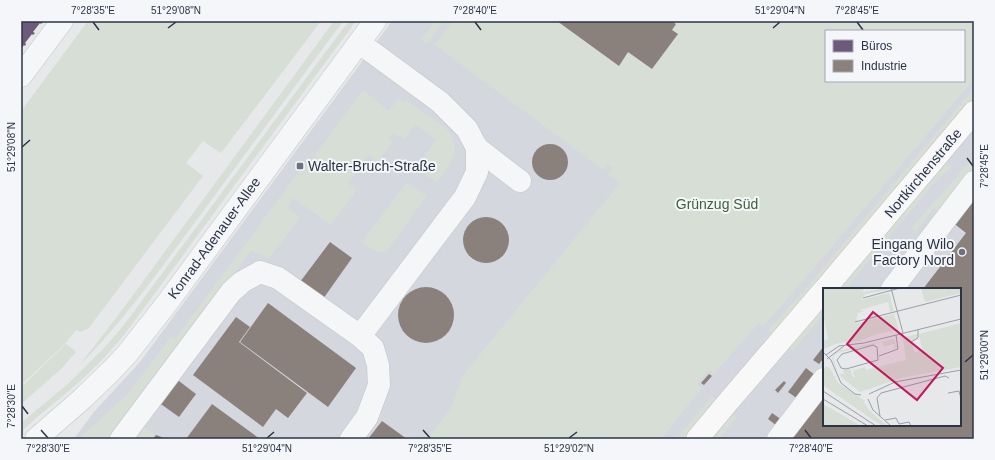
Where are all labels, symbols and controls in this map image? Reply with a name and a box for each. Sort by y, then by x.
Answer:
text: 7°28'35"E [71,5,115,16]
text: 51°29'08"N [151,5,201,16]
text: 7°28'40"E [453,5,497,16]
text: 51°29'04"N [755,5,805,16]
text: 7°28'45"E [835,5,879,16]
legend [825,30,965,82]
text: Büros [861,39,892,53]
text: Industrie [861,59,907,73]
text: 51°29'08"N [6,122,17,172]
street label: Nortkirchenstraße [881,125,965,221]
text: 7°28'45"E [979,144,990,188]
place label: Walter-Bruch-Straße [308,158,436,174]
marker: Walter-Bruch-Straße [295,161,305,171]
street label: Konrad-Adenauer-Allee [165,174,264,302]
park label: Grünzug Süd [676,196,758,212]
place label: Eingang Wilo Factory Nord [872,236,954,268]
marker: Eingang Wilo Factory Nord [957,247,967,257]
inset map [823,288,961,426]
text: 51°29'00"N [979,330,990,380]
text: 7°28'30"E [6,384,17,428]
text: 7°28'30"E [26,443,70,454]
text: 51°29'04"N [242,443,292,454]
text: 7°28'35"E [408,443,452,454]
text: 51°29'02"N [544,443,594,454]
text: 7°28'40"E [789,443,833,454]

